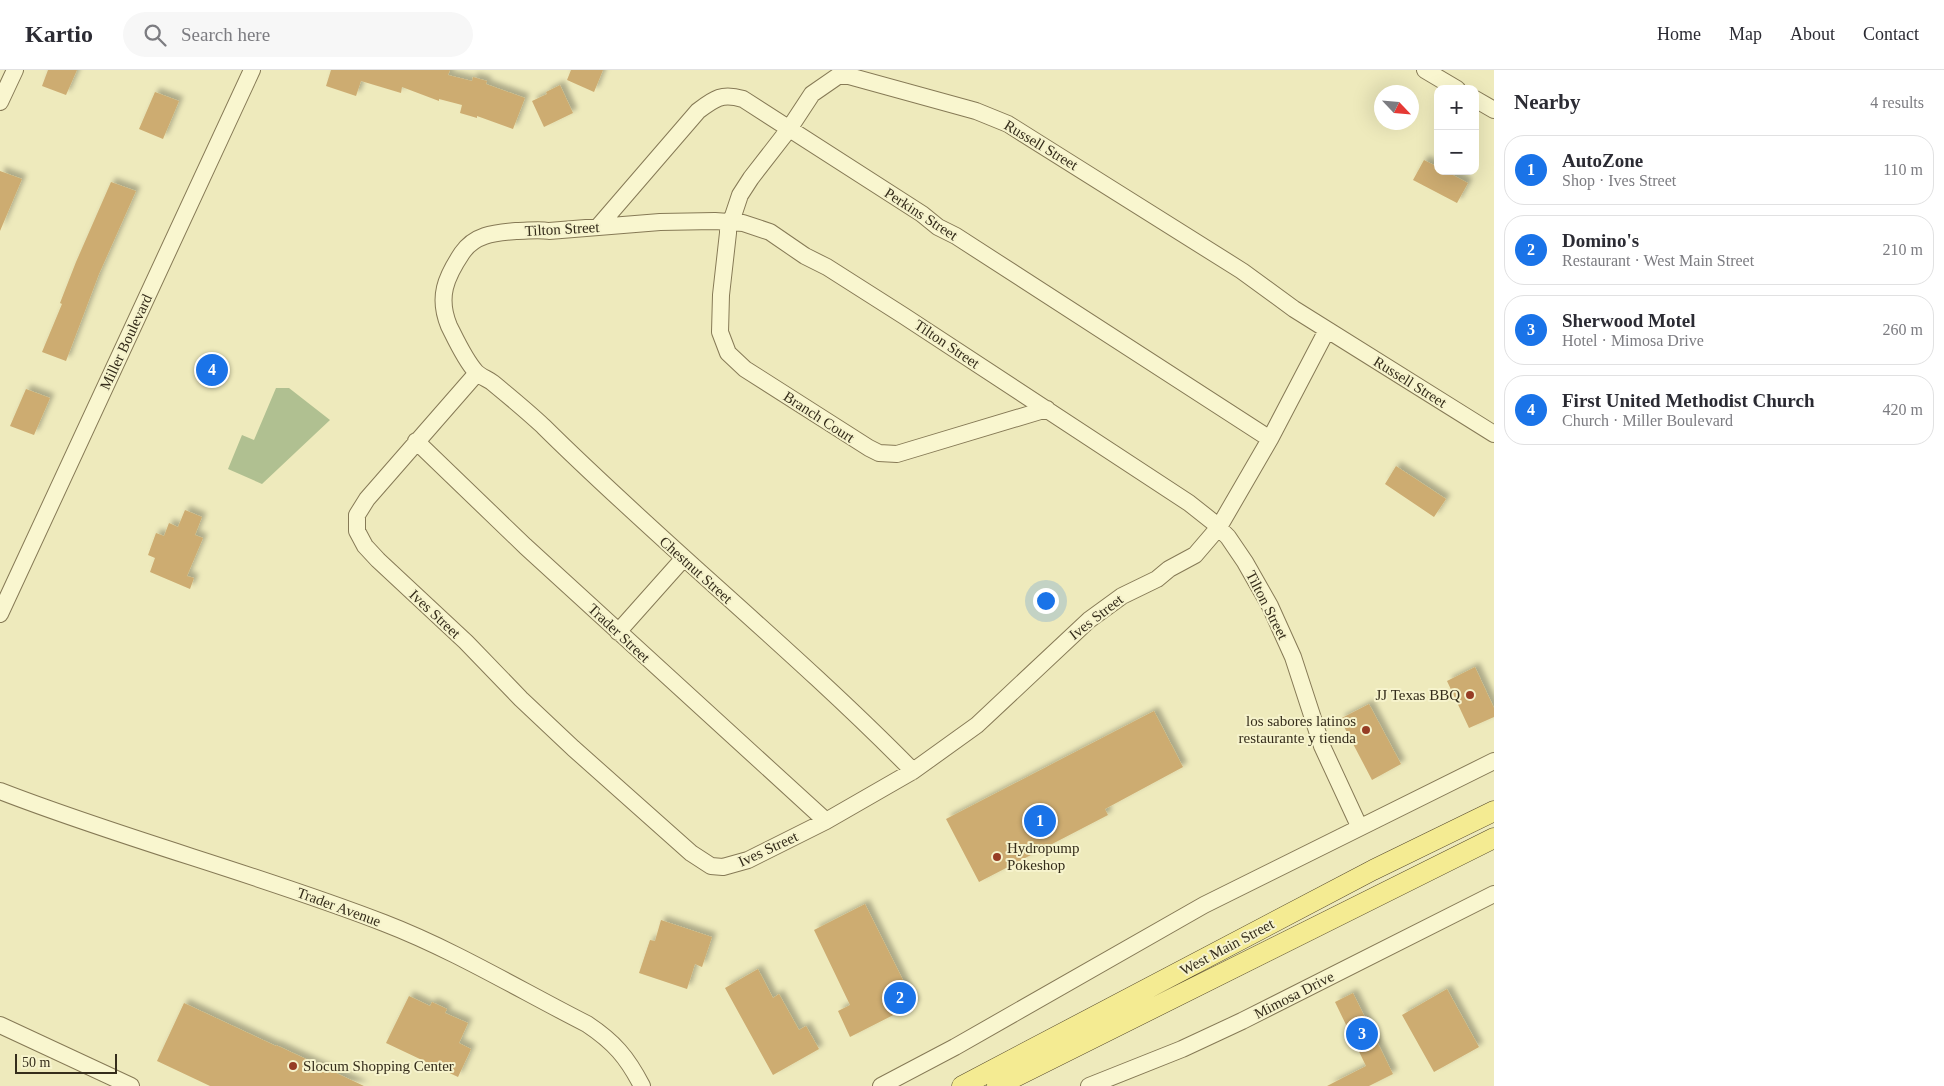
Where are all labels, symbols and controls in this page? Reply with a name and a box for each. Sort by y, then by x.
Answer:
search box [123,12,473,57]
text: Kartio [25,21,93,47]
icon: search [141,21,169,49]
text: Search here [181,24,270,45]
text: Home [1657,24,1701,44]
text: Map [1729,24,1762,44]
text: About [1790,24,1835,44]
text: Contact [1863,24,1919,44]
north arrow [1374,85,1419,130]
map controls [1434,85,1479,175]
button: + [1434,85,1479,130]
text: Nearby [1514,90,1581,114]
text: 4 results [1870,94,1924,111]
street label: Russell Street [1001,117,1081,174]
button: − [1434,130,1479,175]
text: AutoZone [1562,150,1643,171]
text: 1 [1527,161,1535,178]
text: 110 m [1883,161,1923,178]
text: Shop · Ives Street [1562,172,1676,189]
street label: Perkins Street [882,184,961,244]
street label: Tilton Street [524,219,601,239]
text: Domino's [1562,230,1639,251]
text: 2 [1527,241,1535,258]
text: 210 m [1883,241,1923,258]
text: Restaurant · West Main Street [1562,252,1754,269]
street label: Miller Boulevard [97,291,155,392]
text: Sherwood Motel [1562,310,1696,331]
street label: Tilton Street [911,316,983,372]
text: 3 [1527,321,1535,338]
text: 260 m [1883,321,1923,338]
text: Hotel · Mimosa Drive [1562,332,1704,349]
pin: 4 [196,351,228,389]
street label: Russell Street [1371,353,1450,411]
street label: Branch Court [781,388,858,446]
text: First United Methodist Church [1562,390,1814,411]
text: 4 [1527,401,1535,418]
text: 420 m [1883,401,1923,418]
text: Church · Miller Boulevard [1562,412,1733,429]
street label: Chestnut Street [656,533,736,607]
street label: Tilton Street [1243,568,1291,643]
street label: Ives Street [406,586,464,642]
your location [1033,588,1059,614]
street label: Ives Street [1066,591,1127,643]
street label: Trader Street [585,600,654,666]
place label: JJ Texas BBQ [1375,687,1460,703]
marker: JJ Texas BBQ [1464,689,1476,701]
place label: los sabores latinos restaurante y tienda [1239,713,1356,746]
marker: los sabores latinos restaurante y tienda [1360,724,1372,736]
pin: 1 [1024,802,1056,840]
street label: Ives Street [736,828,801,870]
place label: Hydropump Pokeshop [1007,840,1080,873]
marker: Hydropump Pokeshop [991,851,1003,863]
street label: Trader Avenue [295,884,383,930]
street label: West Main Street [1177,915,1277,978]
street label: Mimosa Drive [1252,968,1337,1022]
pin: 2 [884,979,916,1017]
pin: 3 [1346,1015,1378,1053]
scale bar [15,1051,118,1074]
text: 50 m [22,1055,50,1070]
place label: Slocum Shopping Center [303,1058,454,1074]
marker: Slocum Shopping Center [287,1060,299,1072]

